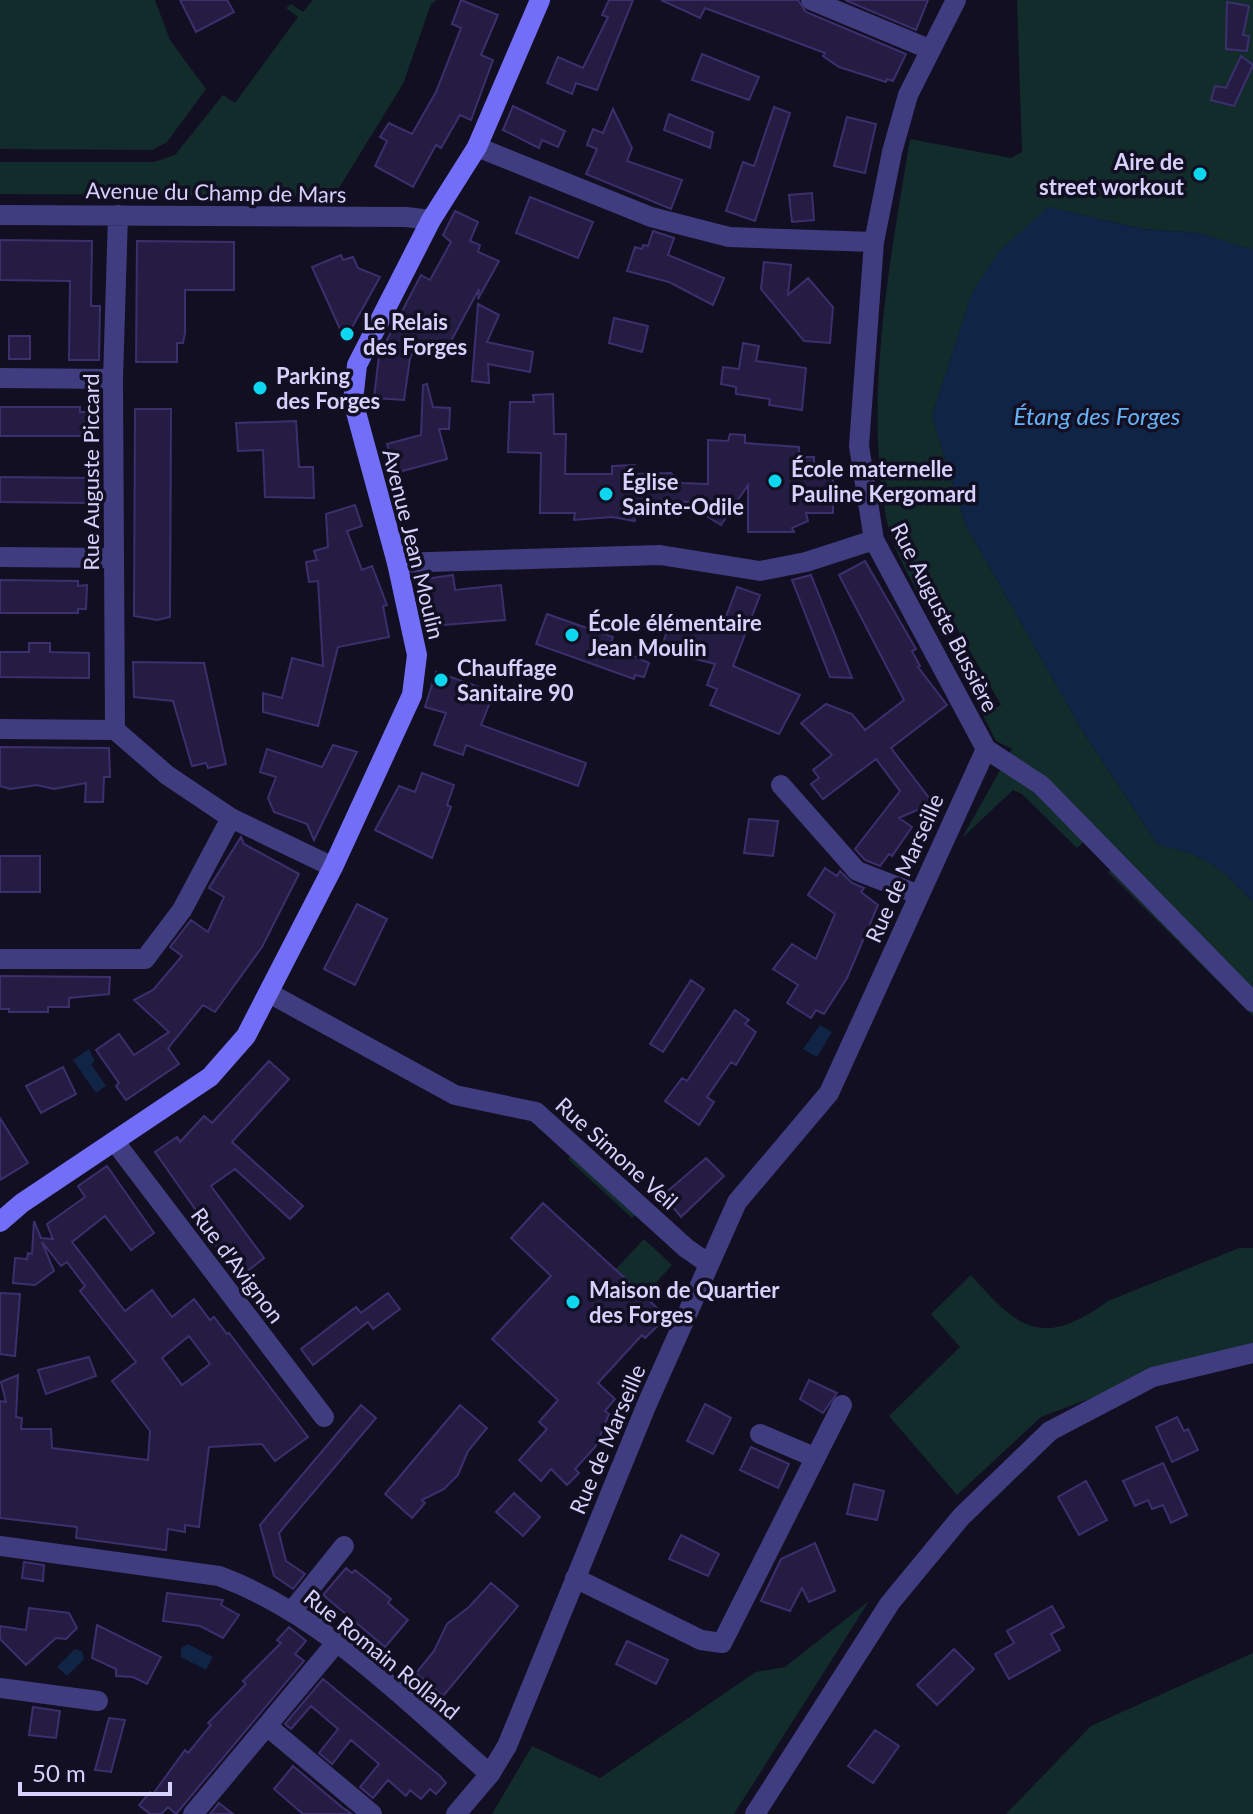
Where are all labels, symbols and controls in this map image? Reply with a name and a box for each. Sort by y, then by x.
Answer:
place label: Aire de street workout [1039,148,1185,200]
marker: Aire de street workout [1191,165,1209,183]
street label: Avenue du Champ de Mars [85,176,347,208]
place label: Le Relais des Forges [363,308,467,360]
marker: Le Relais des Forges [338,325,356,343]
place label: Parking des Forges [276,362,380,414]
street label: Rue Auguste Piccard [77,373,104,571]
marker: Parking des Forges [251,379,269,397]
water label: Étang des Forges [1014,401,1181,430]
street label: Avenue Jean Moulin [377,446,451,642]
place label: École maternelle Pauline Kergomard [791,455,977,507]
place label: Église Sainte-Odile [622,468,744,520]
marker: École maternelle Pauline Kergomard [766,472,784,490]
marker: Église Sainte-Odile [597,485,615,503]
street label: Rue Auguste Bussière [886,518,1004,716]
place label: École élémentaire Jean Moulin [588,609,762,661]
marker: École élémentaire Jean Moulin [563,626,581,644]
place label: Chauffage Sanitaire 90 [457,654,574,706]
marker: Chauffage Sanitaire 90 [432,671,450,689]
street label: Rue de Marseille [859,790,949,946]
street label: Rue Simone Veil [551,1091,683,1215]
street label: Rue d'Avignon [186,1202,290,1328]
place label: Maison de Quartier des Forges [589,1276,780,1328]
marker: Maison de Quartier des Forges [564,1293,582,1311]
street label: Rue de Marseille [563,1360,651,1518]
street label: Rue Romain Rolland [299,1583,465,1725]
scale bar [20,1746,170,1796]
text: 50 m [32,1758,86,1787]

